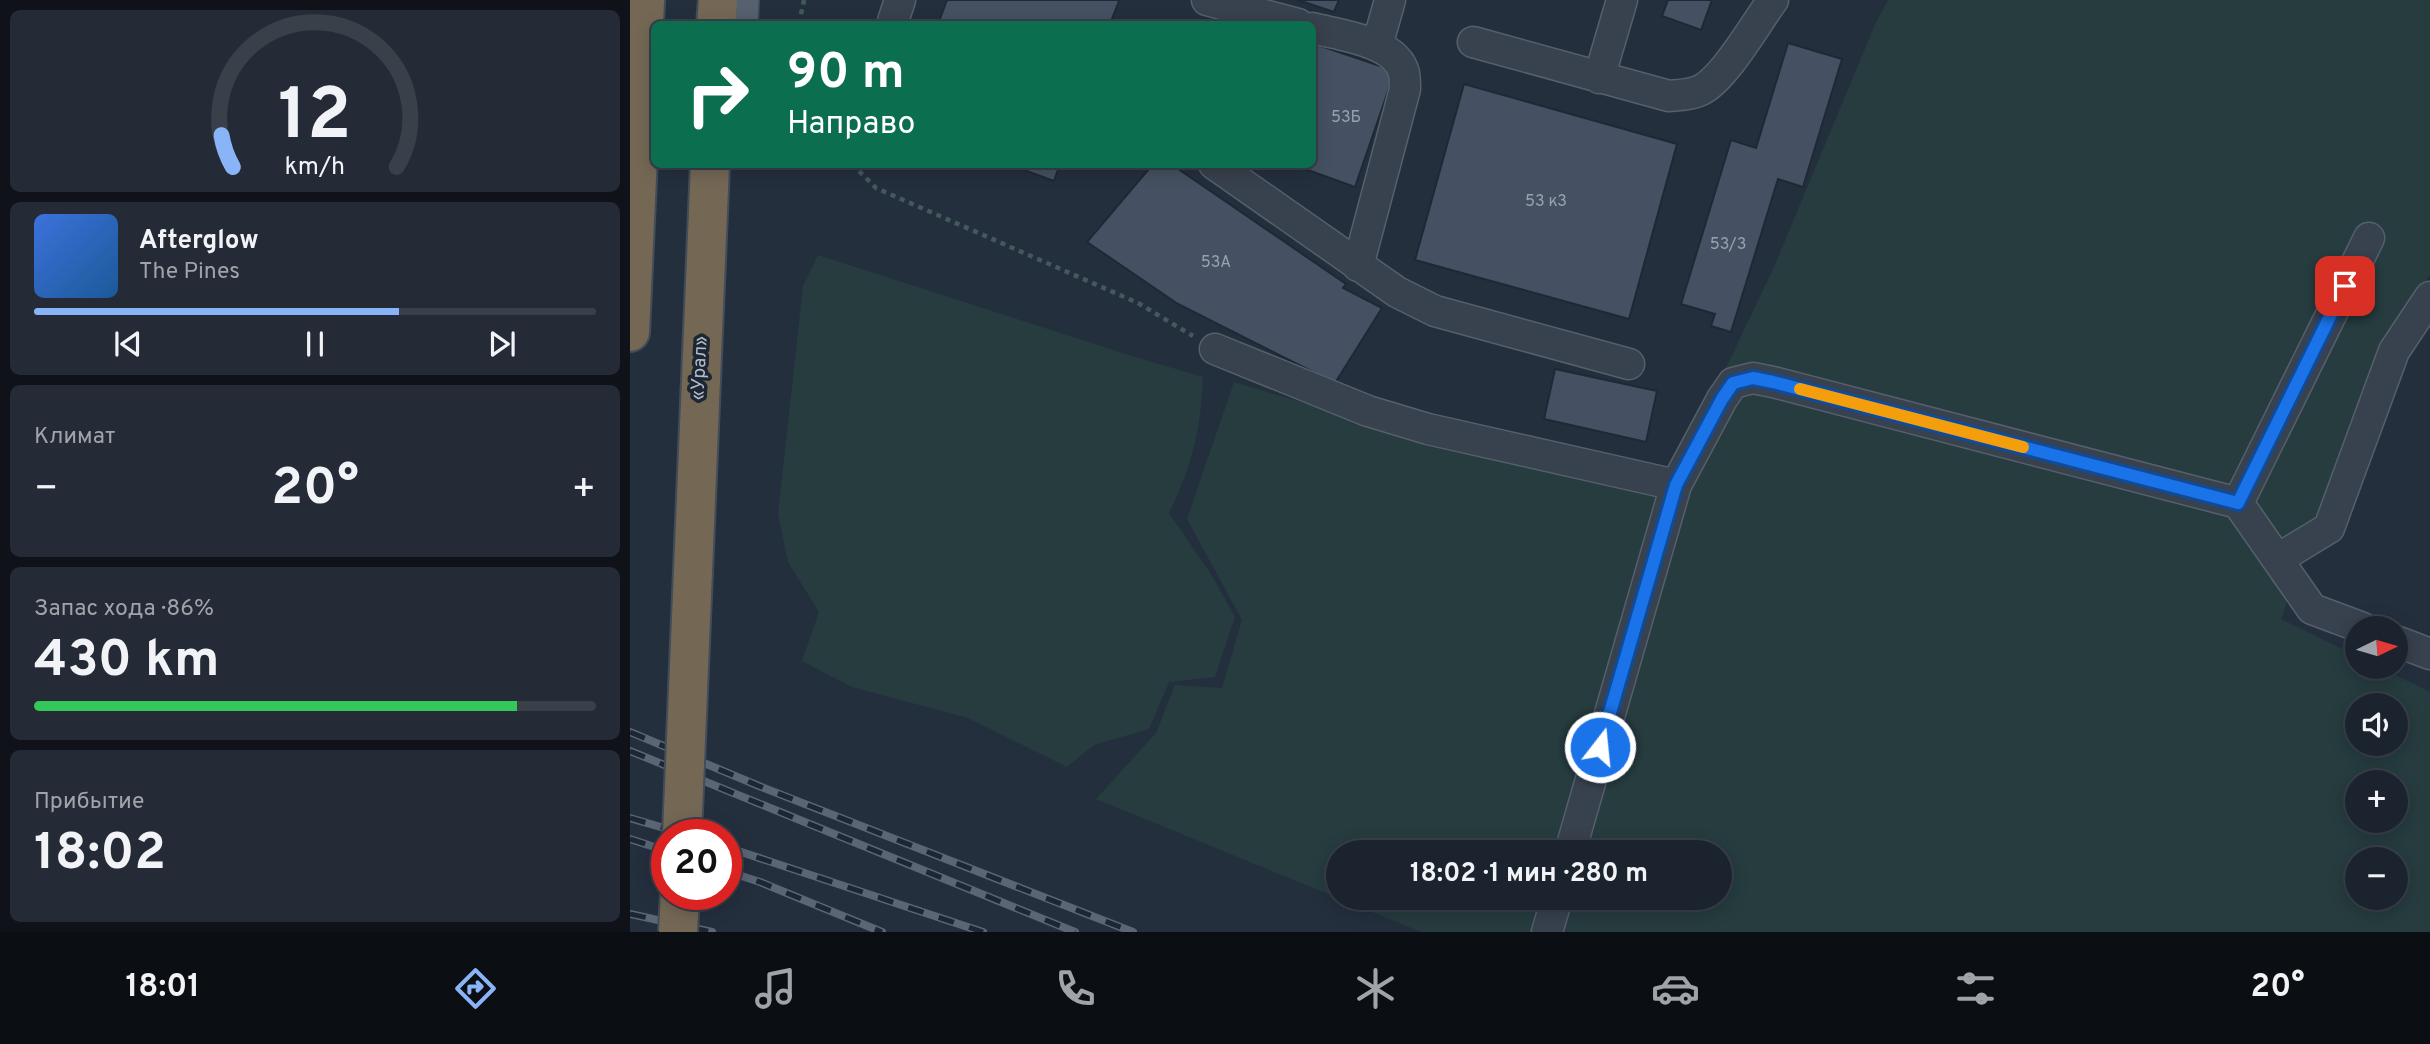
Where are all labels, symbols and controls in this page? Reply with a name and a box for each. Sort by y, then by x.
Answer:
text: 90 m [787,44,905,106]
icon: right [672,49,763,140]
text: 12 [278,73,352,165]
text: Направо [787,105,915,145]
house number: 53Б [1331,108,1361,128]
text: km/h [285,152,345,184]
house number: 53 к3 [1525,192,1567,212]
text: Afterglow [139,225,259,258]
house number: 53/3 [1710,235,1746,255]
house number: 53А [1201,253,1231,273]
pin [2315,256,2375,316]
text: The Pines [139,258,240,287]
icon: arrive [2326,267,2364,305]
icon: previous [109,325,147,363]
icon: pause [296,325,334,363]
icon: next [483,325,521,363]
street label: «Урал» [686,335,714,401]
text: Климат [34,423,115,452]
text: 20° [271,457,359,523]
text: − [34,466,59,515]
text: + [571,466,596,515]
text: Запас хода · 86% [34,595,214,624]
north arrow [2345,616,2408,679]
map controls [2345,616,2408,910]
text: 430 km [34,629,220,695]
button: sound [2345,693,2408,756]
position arrow [1563,710,1637,784]
button: + [2345,770,2408,833]
text: Прибытие [34,788,144,817]
speed limit sign: 20 [651,819,742,910]
text: 18:02 [34,822,166,888]
button: − [2345,847,2408,910]
text: 18:02 · 1 мин · 280 m [1410,858,1648,891]
icon: directions [451,964,500,1013]
icon: music [751,964,800,1013]
icon: phone [1051,964,1100,1013]
icon: climate [1351,964,1400,1013]
icon: car [1651,964,1700,1013]
icon: filters [1951,964,2000,1013]
text: 18:01 [125,968,200,1008]
text: 20° [2251,968,2305,1008]

